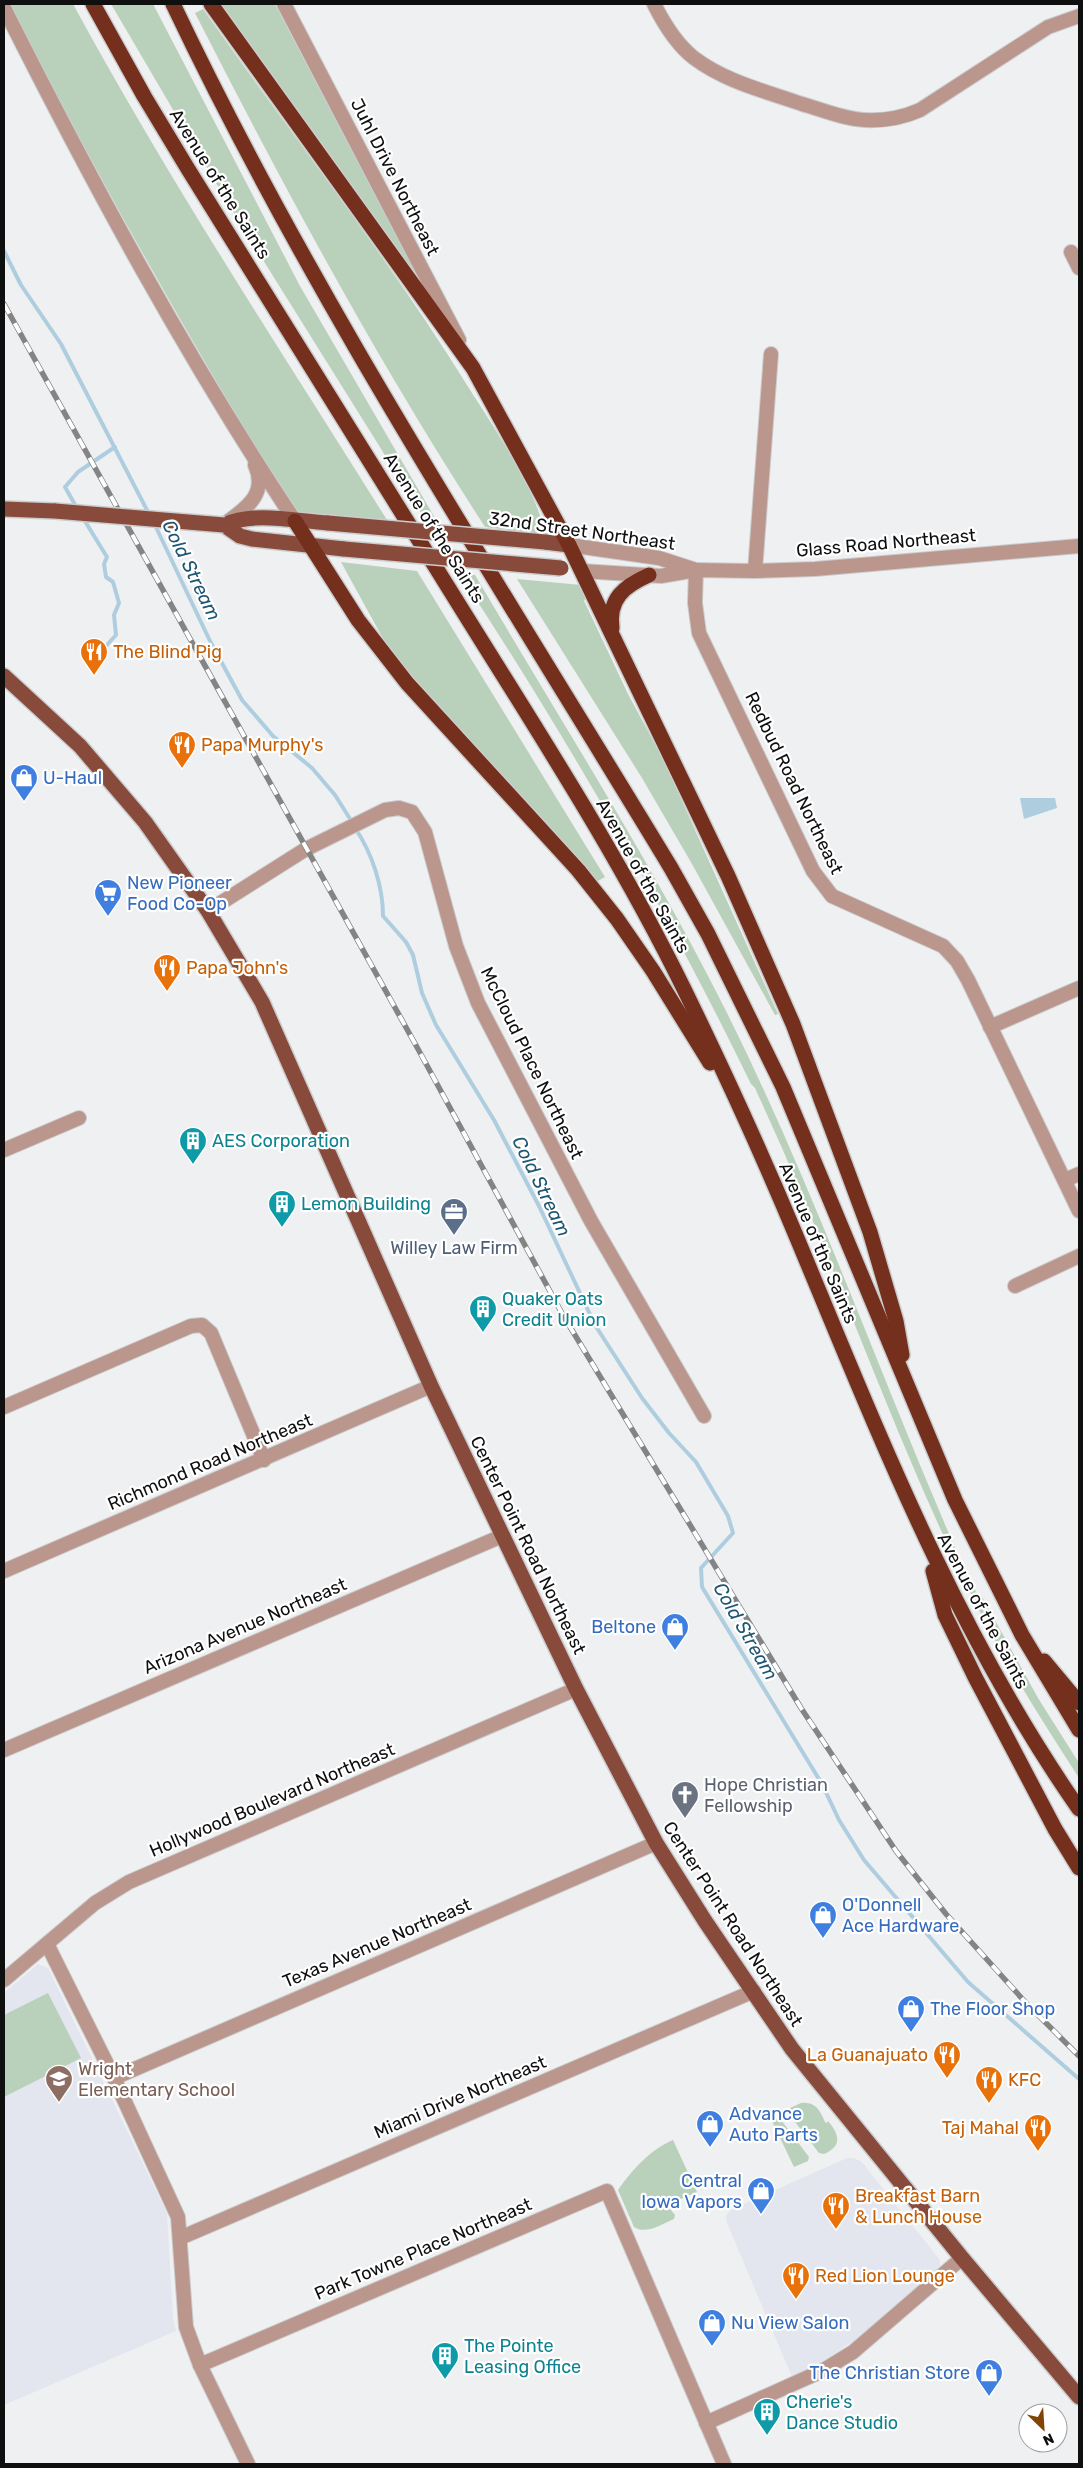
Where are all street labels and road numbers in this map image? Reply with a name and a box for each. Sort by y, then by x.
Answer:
street label: Juhl Drive Northeast [346,95,444,259]
street label: Avenue of the Saints [165,105,275,263]
street label: Avenue of the Saints [379,449,489,607]
street label: 32nd Street Northeast [487,507,677,555]
street label: Glass Road Northeast [795,524,977,562]
street label: Redbud Road Northeast [740,688,848,878]
street label: Avenue of the Saints [591,795,695,957]
street label: McCloud Place Northeast [476,963,588,1163]
street label: Avenue of the Saints [774,1159,862,1327]
street label: Richmond Road Northeast [104,1409,316,1515]
street label: Center Point Road Northeast [465,1432,591,1658]
street label: Avenue of the Saints [933,1529,1033,1693]
street label: Arizona Avenue Northeast [140,1573,350,1679]
street label: Hollywood Boulevard Northeast [146,1738,398,1862]
street label: Center Point Road Northeast [658,1817,808,2031]
street label: Texas Avenue Northeast [279,1893,475,1993]
street label: Miami Drive Northeast [371,2051,549,2143]
street label: Park Towne Place Northeast [311,2193,535,2305]

